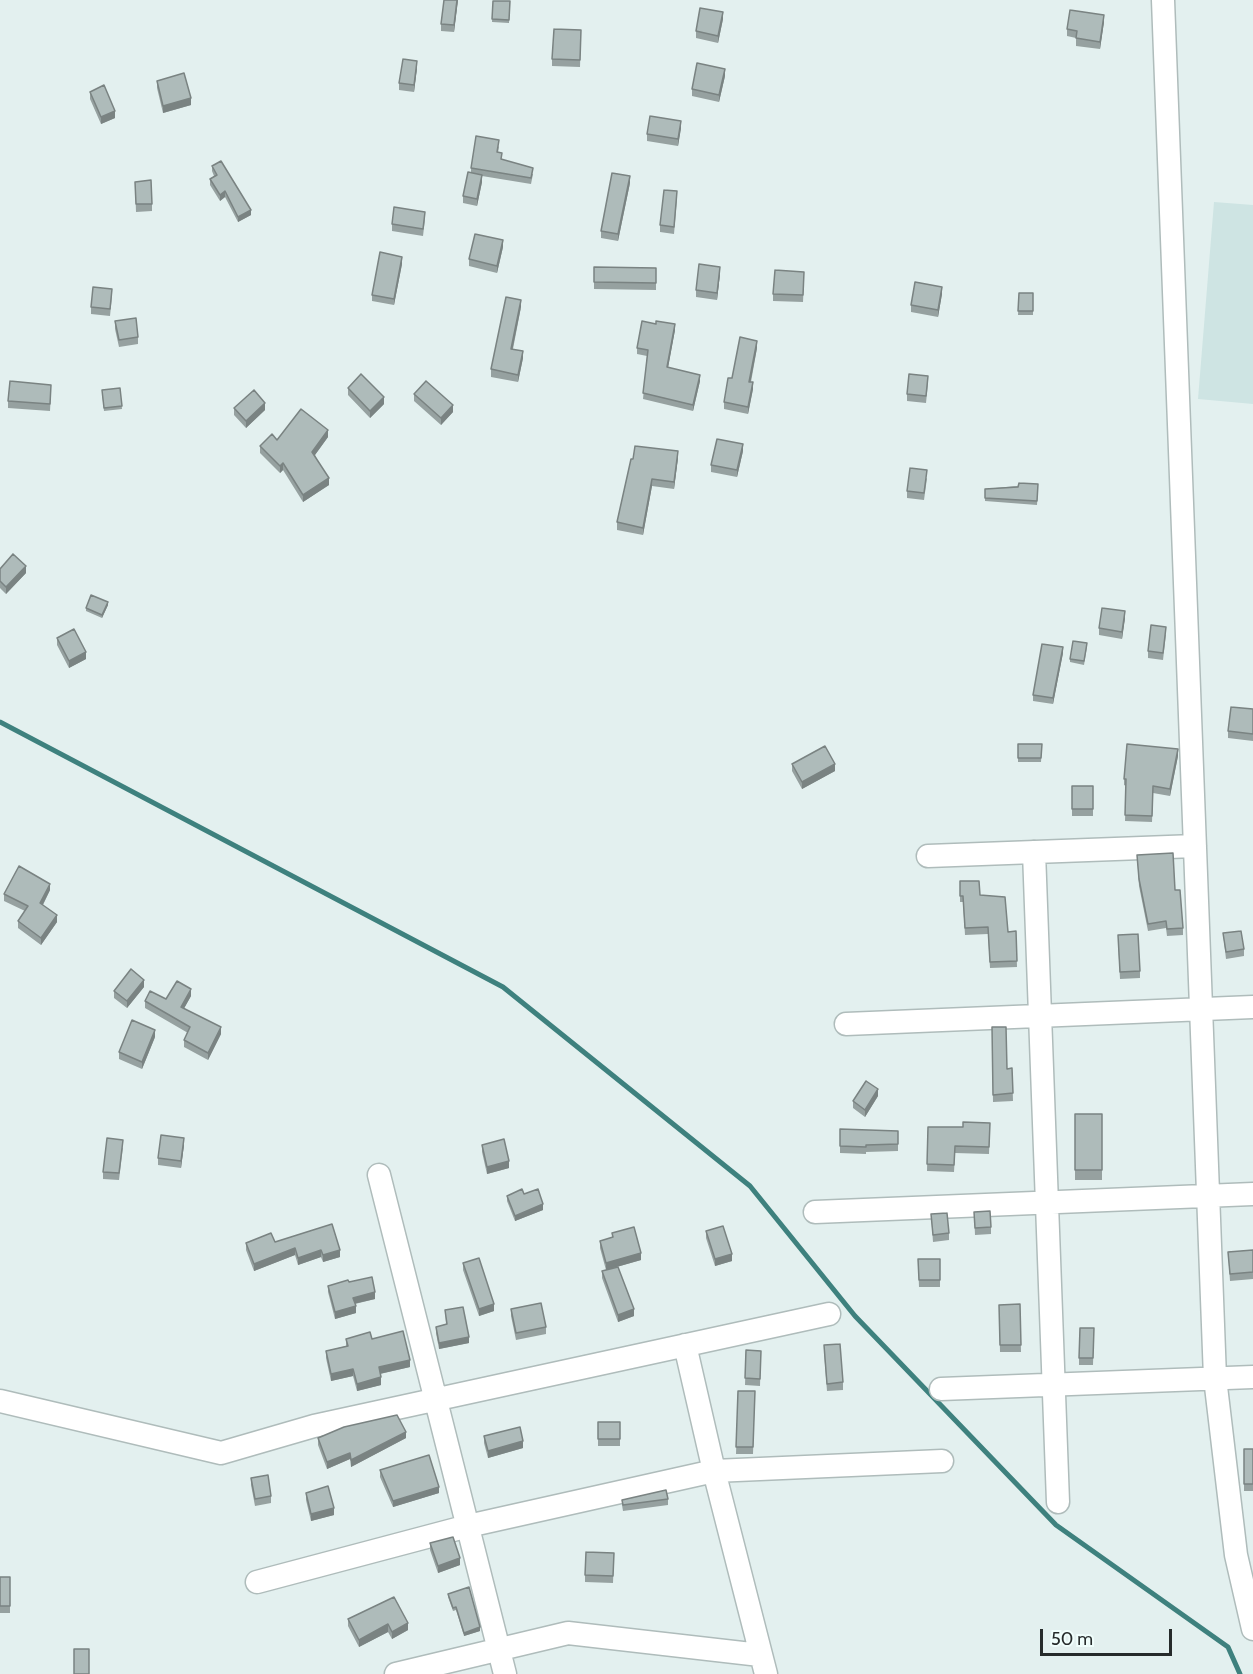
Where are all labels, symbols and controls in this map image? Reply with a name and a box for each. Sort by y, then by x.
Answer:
scale bar [1043,1617,1175,1655]
text: 50 m [1051,1628,1093,1650]

